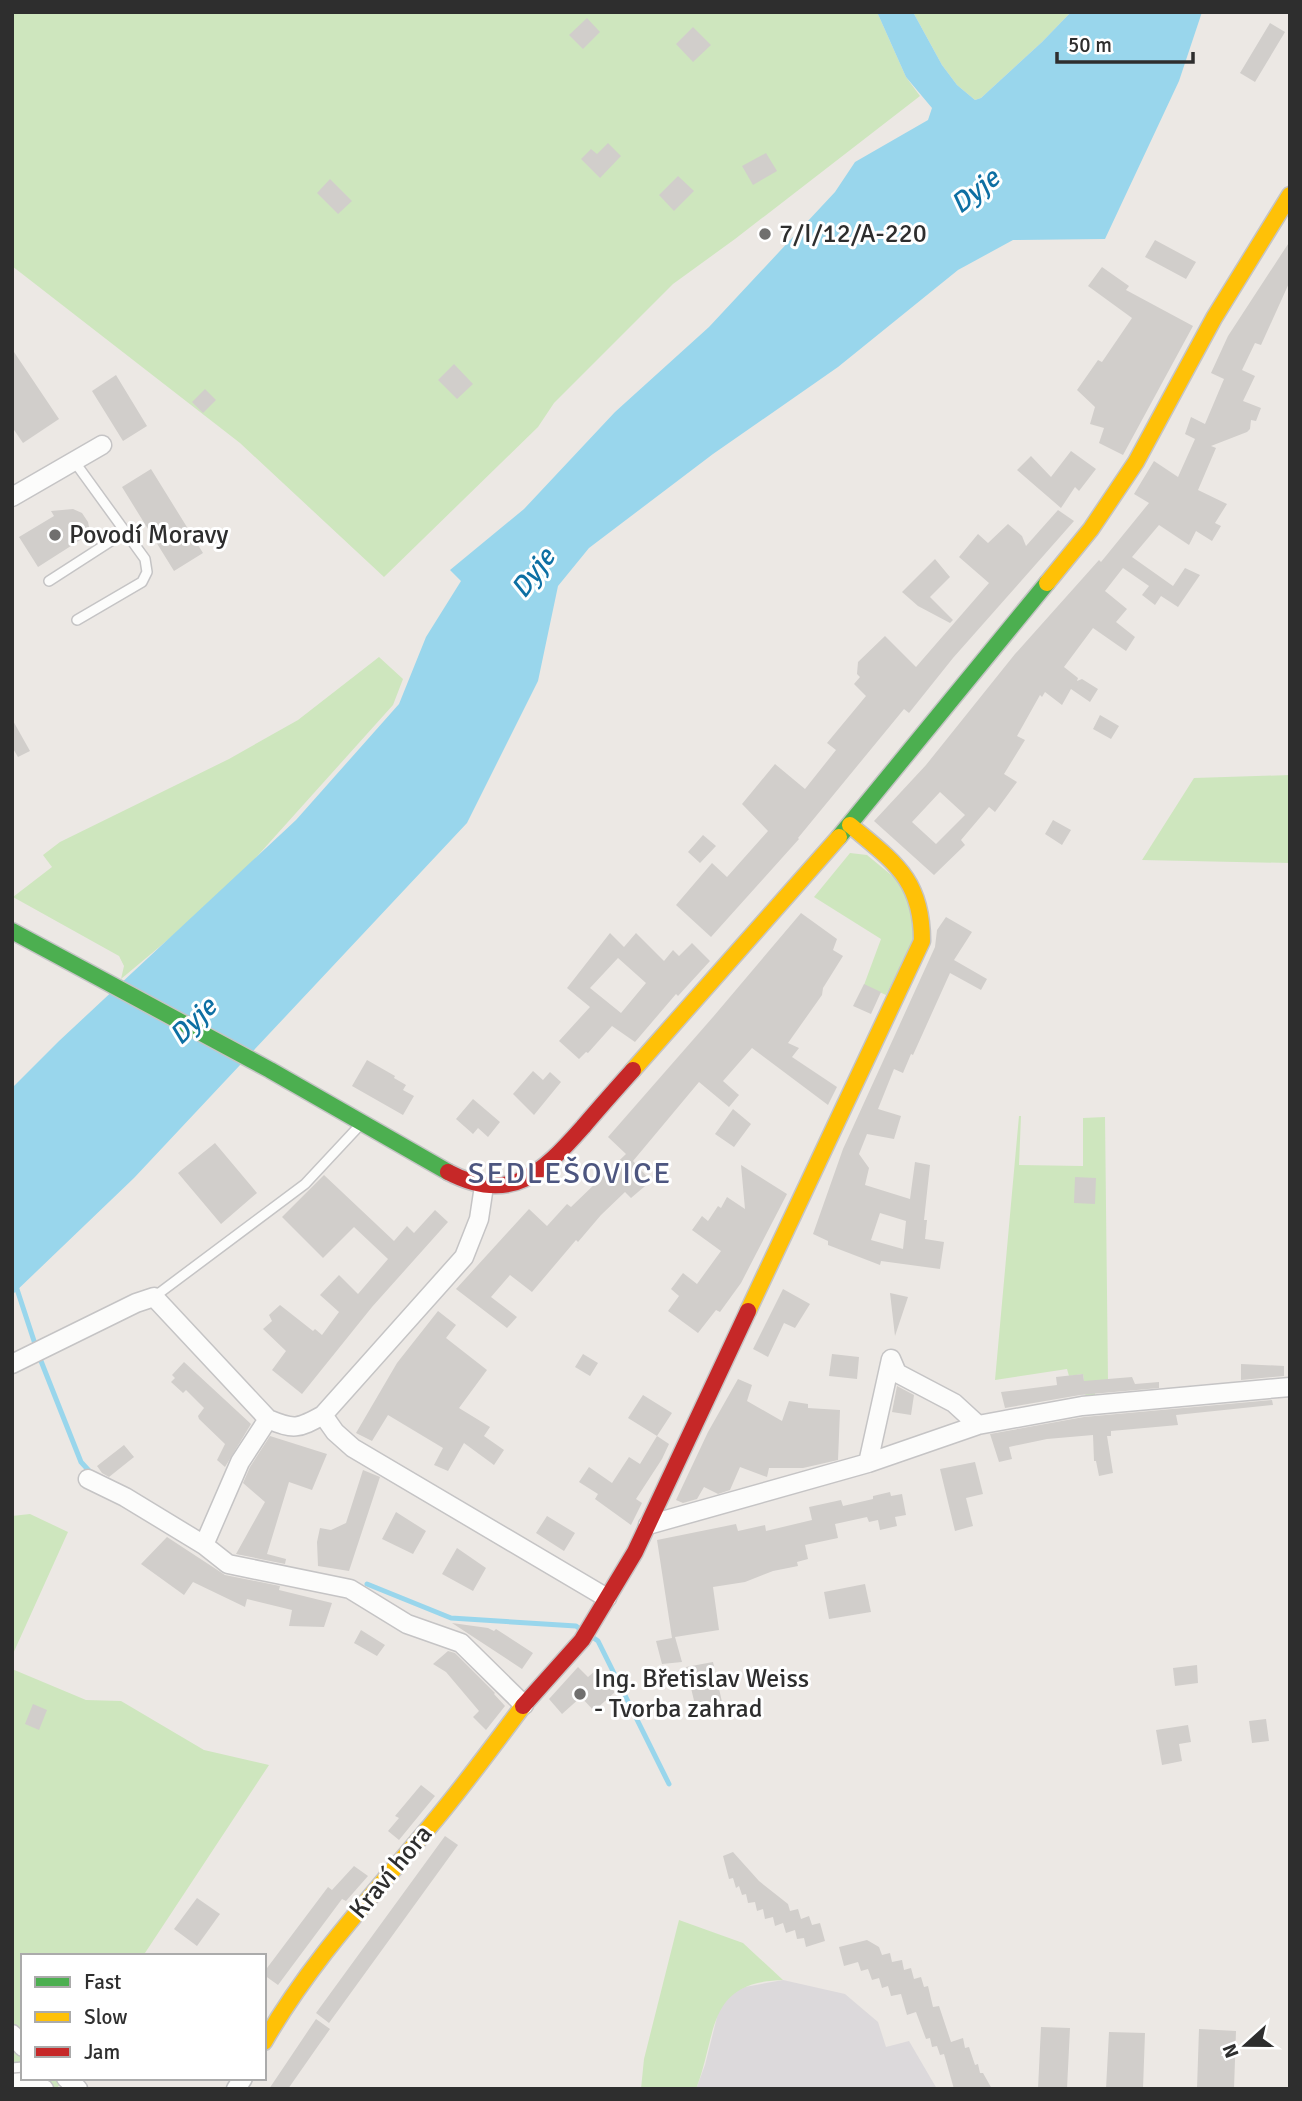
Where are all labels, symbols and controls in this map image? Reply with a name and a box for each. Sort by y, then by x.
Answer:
scale bar [1057,21,1194,65]
text: 50 m [1068,32,1112,58]
water label: Dyje [944,160,1008,221]
place label: 7/I/12/A-220 [779,218,927,250]
marker: 7/I/12/A-220 [757,226,773,242]
place label: Povodí Moravy [69,519,228,551]
marker: Povodí Moravy [47,527,63,543]
water label: Dyje [503,540,564,605]
water label: Dyje [162,989,225,1052]
district label: SEDLEŠOVICE [468,1155,672,1192]
place label: Ing. Břetislav Weiss - Tvorba zahrad [594,1663,809,1725]
marker: Ing. Břetislav Weiss - Tvorba zahrad [572,1686,588,1702]
street label: Kraví hora [343,1819,439,1925]
legend [21,1954,266,2080]
text: Fast [84,1969,121,1995]
text: Slow [84,2004,128,2030]
north arrow [1211,2010,1281,2080]
text: Jam [84,2039,120,2065]
text: N [1217,2040,1245,2061]

